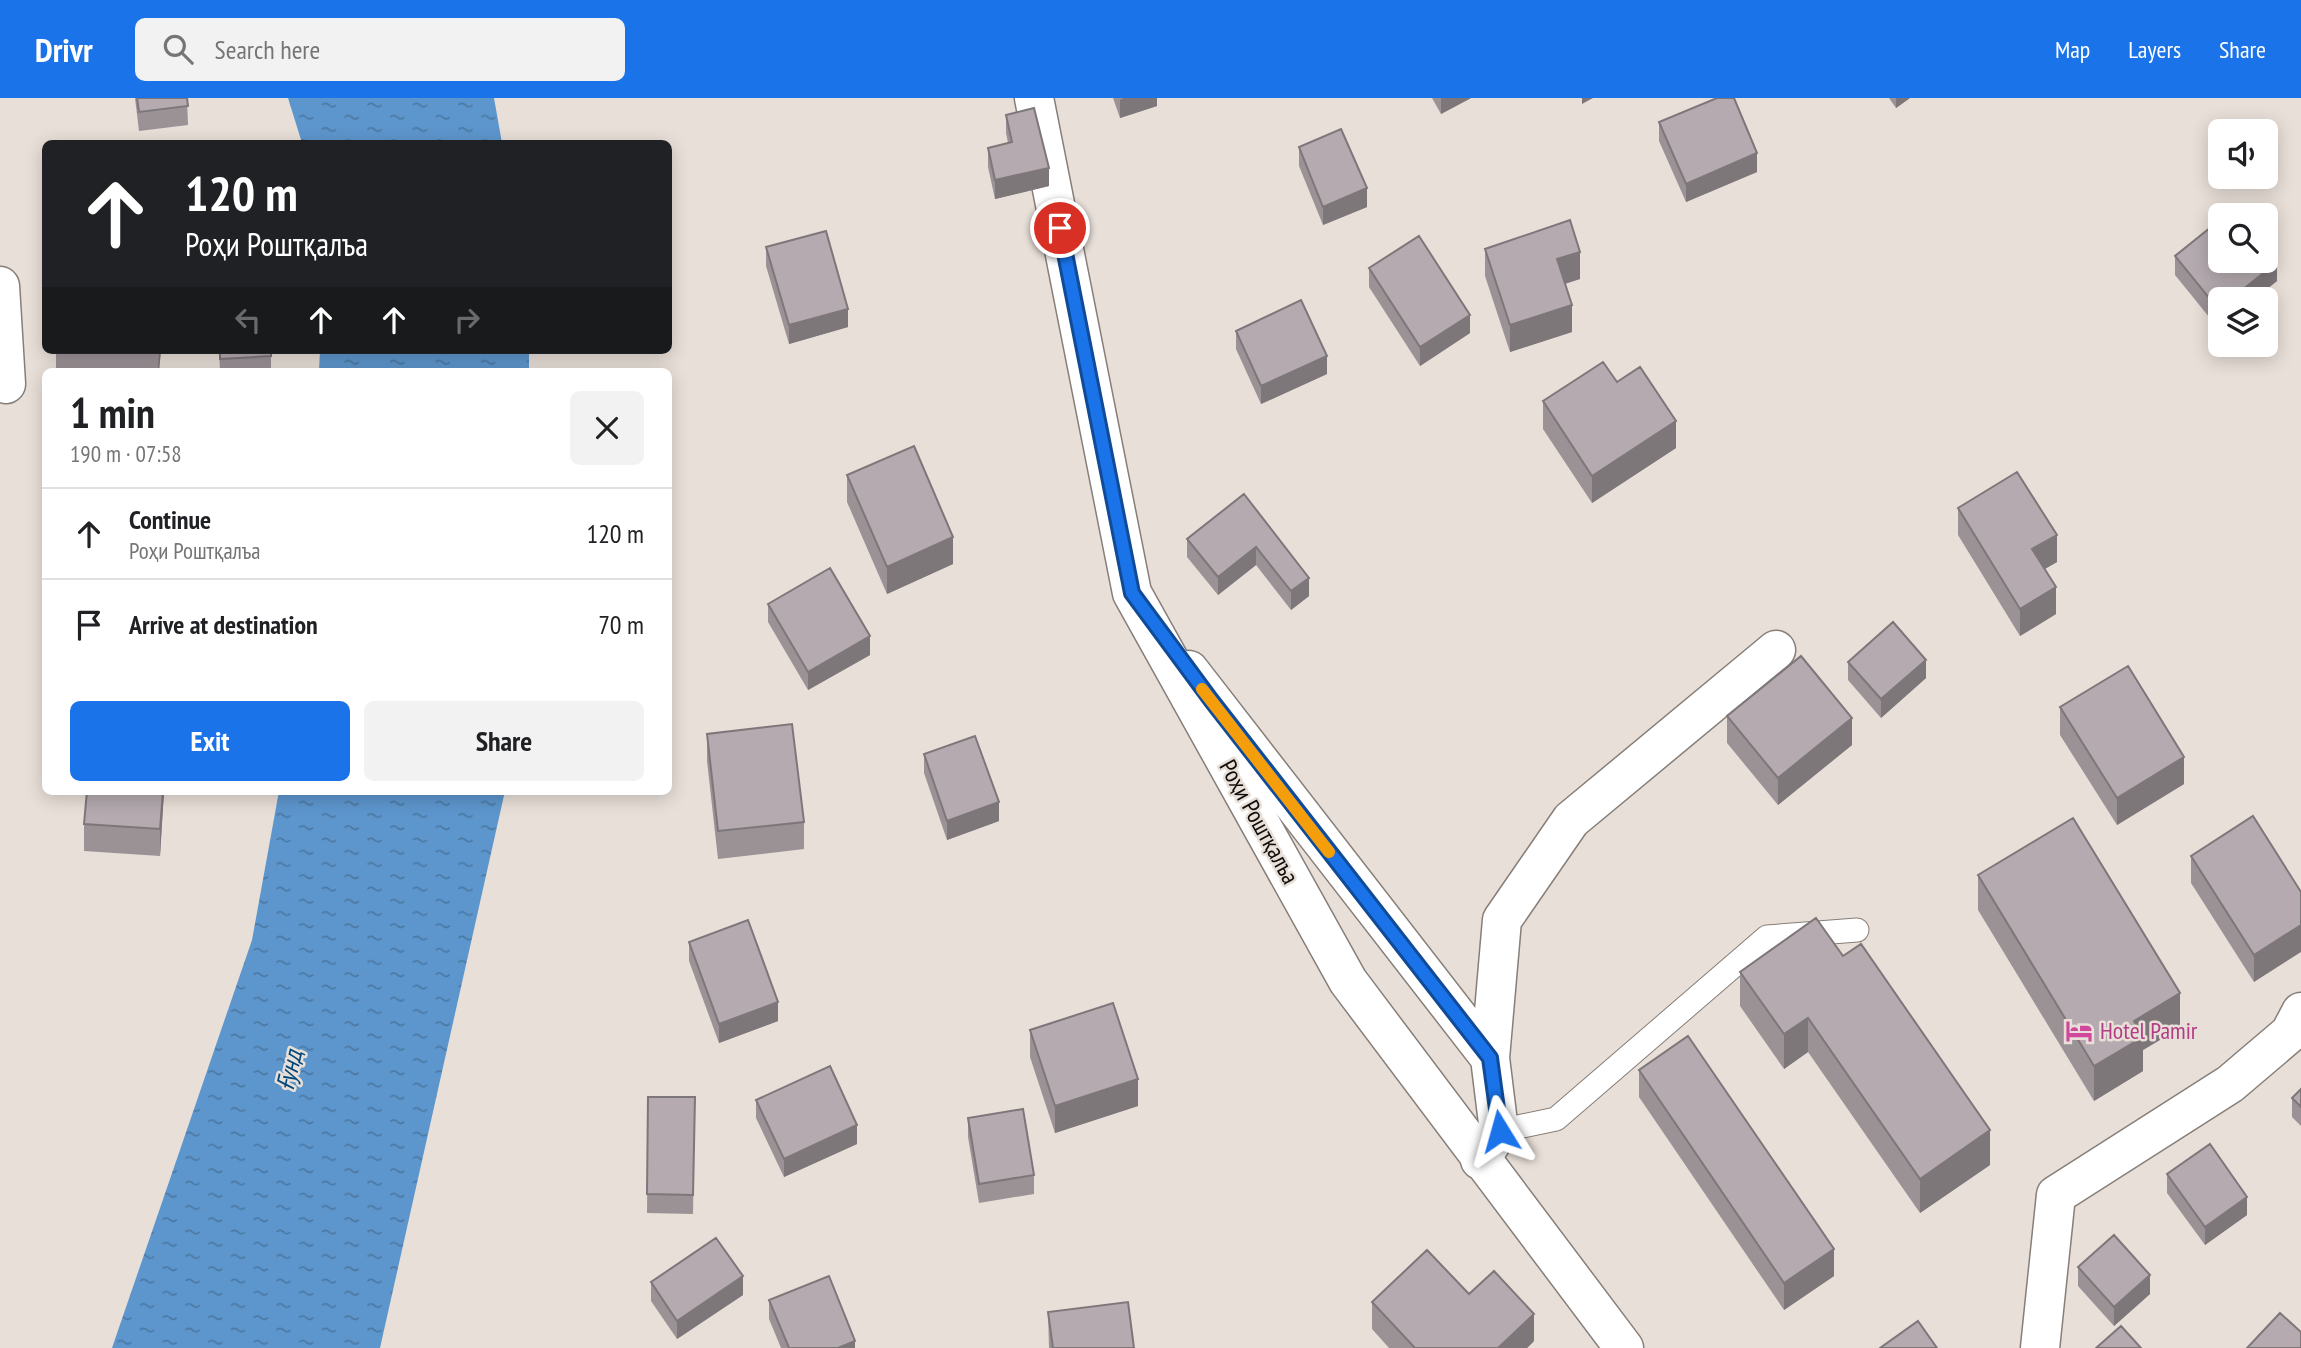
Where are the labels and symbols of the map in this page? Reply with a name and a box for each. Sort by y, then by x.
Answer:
pin [1030,198,1090,258]
street label: Роҳи Роштқалъа [1213,754,1306,889]
place label: Hotel Pamir [2100,1015,2198,1046]
hotel icon: Hotel Pamir [2064,1016,2094,1046]
water label: Ғунд [268,1045,309,1093]
position arrow [1463,1094,1537,1168]

